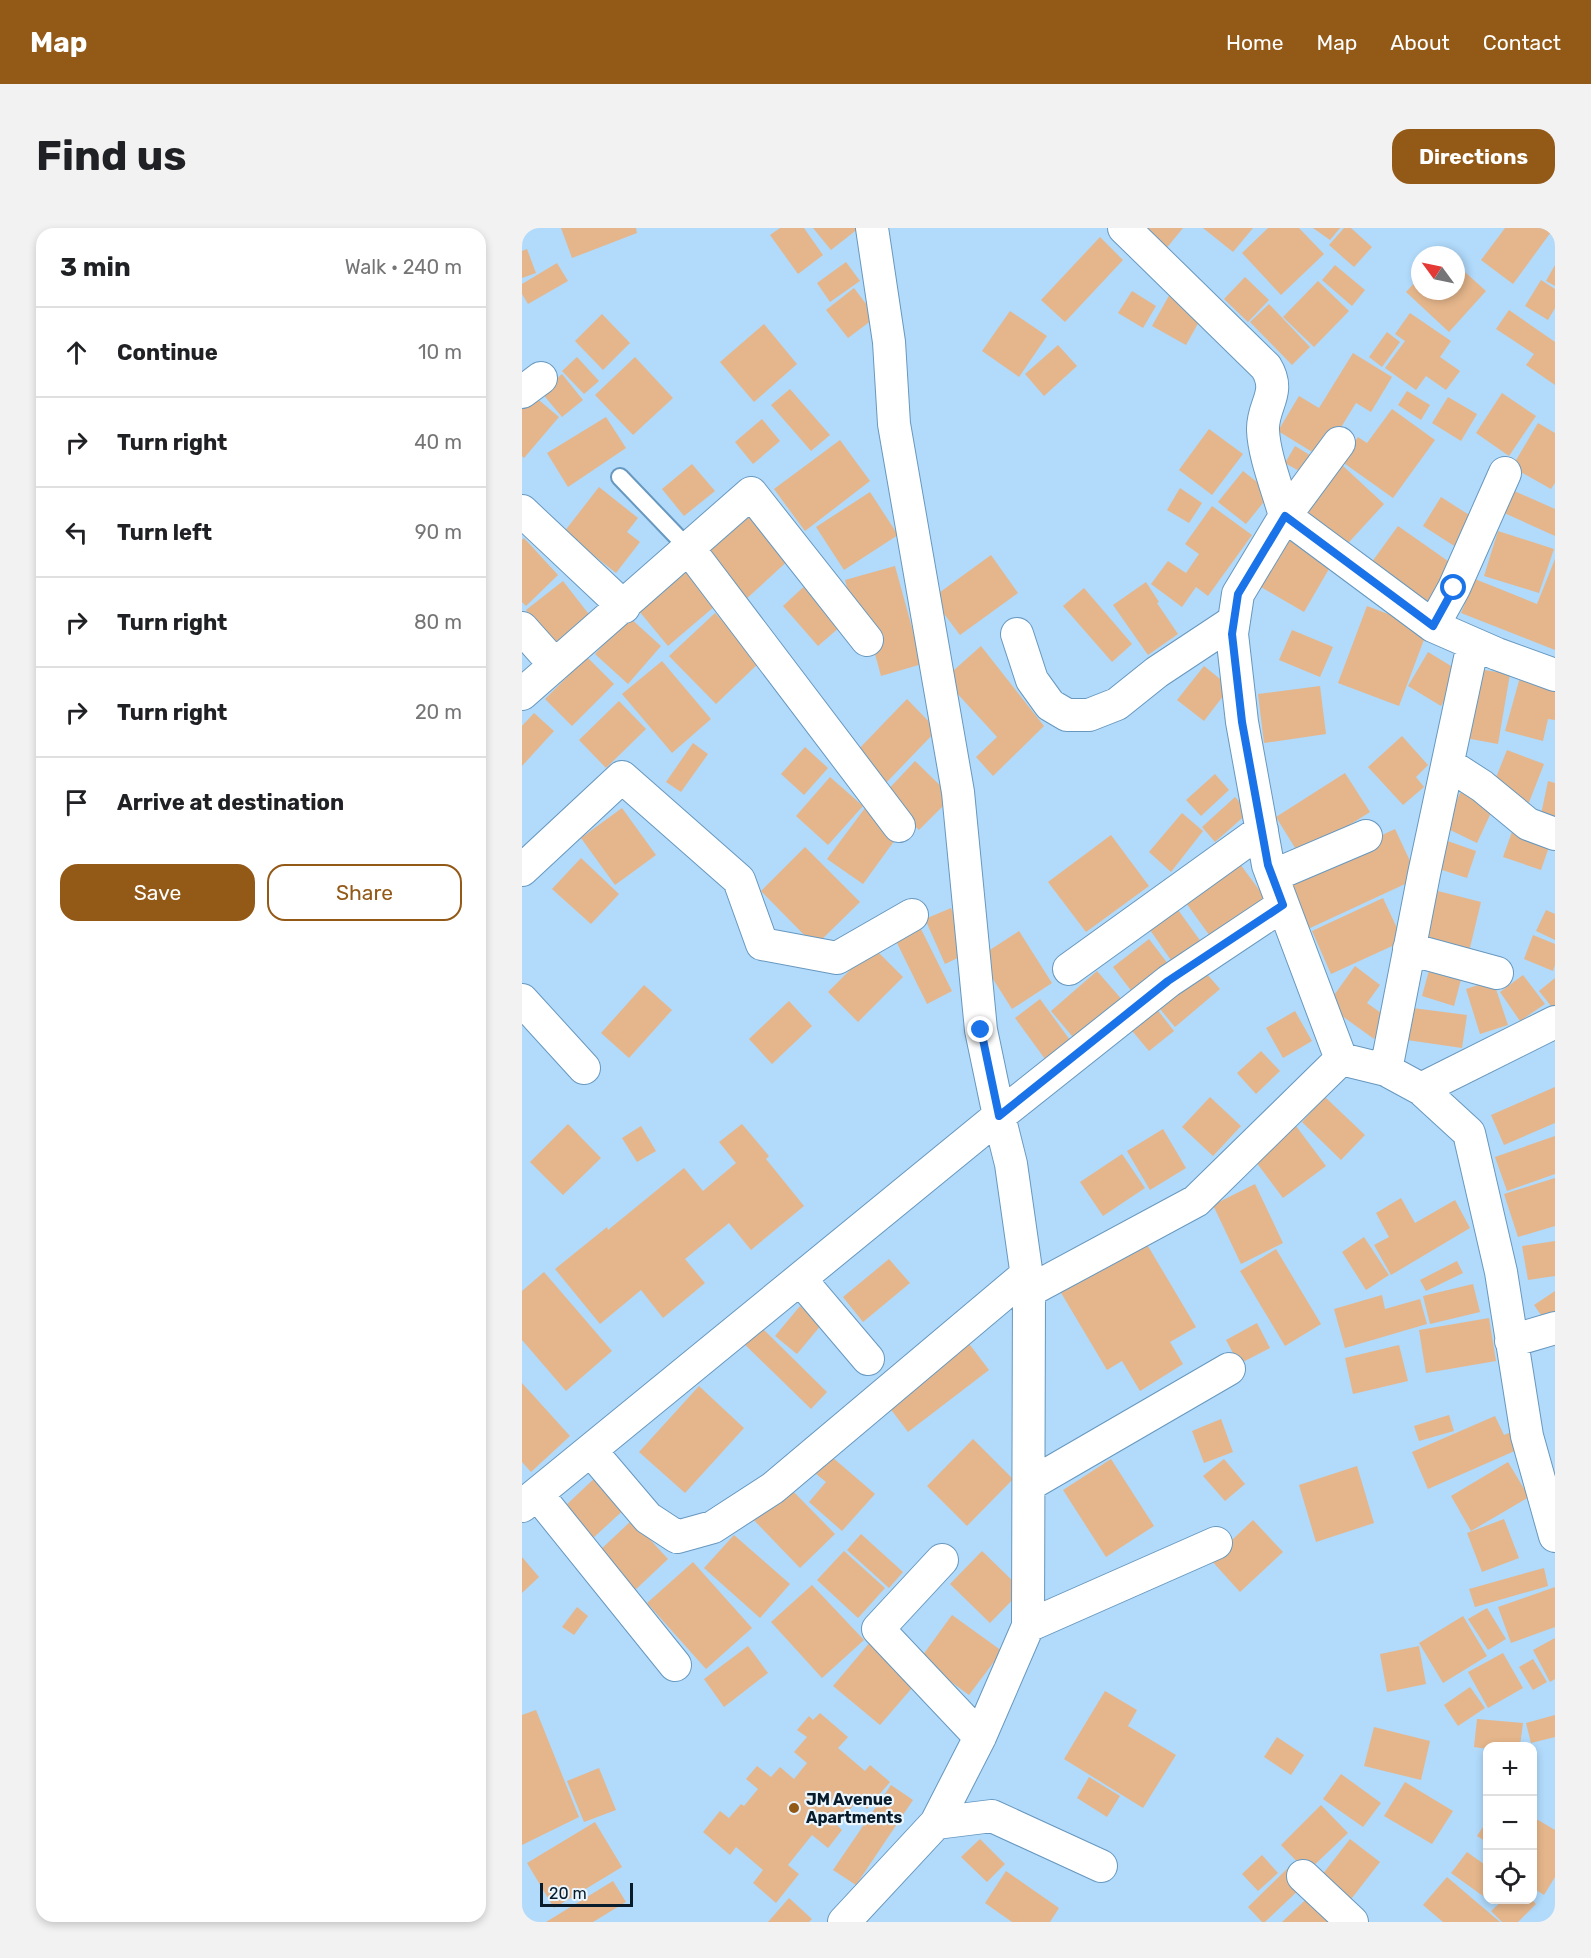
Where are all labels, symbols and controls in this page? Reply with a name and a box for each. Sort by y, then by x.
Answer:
text: Map [30,26,87,59]
text: Home [1226,30,1283,55]
text: Map [1316,30,1357,55]
text: About [1390,30,1450,55]
text: Contact [1483,30,1561,55]
button: Directions [1392,129,1555,184]
text: Find us [36,131,187,181]
north arrow [1411,246,1465,300]
text: 3 min [60,252,131,283]
text: Walk · 240 m [345,255,462,279]
icon: ahead [60,336,93,369]
text: Continue [117,339,218,366]
text: 10 m [418,340,462,364]
icon: right [60,426,93,459]
text: Turn right [117,429,227,456]
text: 40 m [414,430,462,454]
icon: left [60,516,93,549]
text: Turn left [117,519,212,546]
text: 90 m [415,520,462,544]
route start [1440,574,1466,600]
icon: right [60,606,93,639]
text: Turn right [117,609,227,636]
text: 80 m [414,610,462,634]
icon: right [60,696,93,729]
text: Turn right [117,699,227,726]
text: 20 m [415,700,462,724]
icon: arrive [60,786,93,819]
text: Arrive at destination [117,789,344,816]
button: Save [60,864,255,921]
button: Share [267,864,462,921]
route end [967,1016,993,1042]
map controls [1483,1742,1537,1904]
button: + [1483,1742,1537,1796]
place label: JM Avenue Apartments [806,1790,903,1827]
button: − [1483,1796,1537,1850]
marker: JM Avenue Apartments [787,1801,801,1815]
button: locate [1483,1850,1537,1904]
scale bar [540,1880,633,1908]
text: 20 m [549,1884,587,1903]

